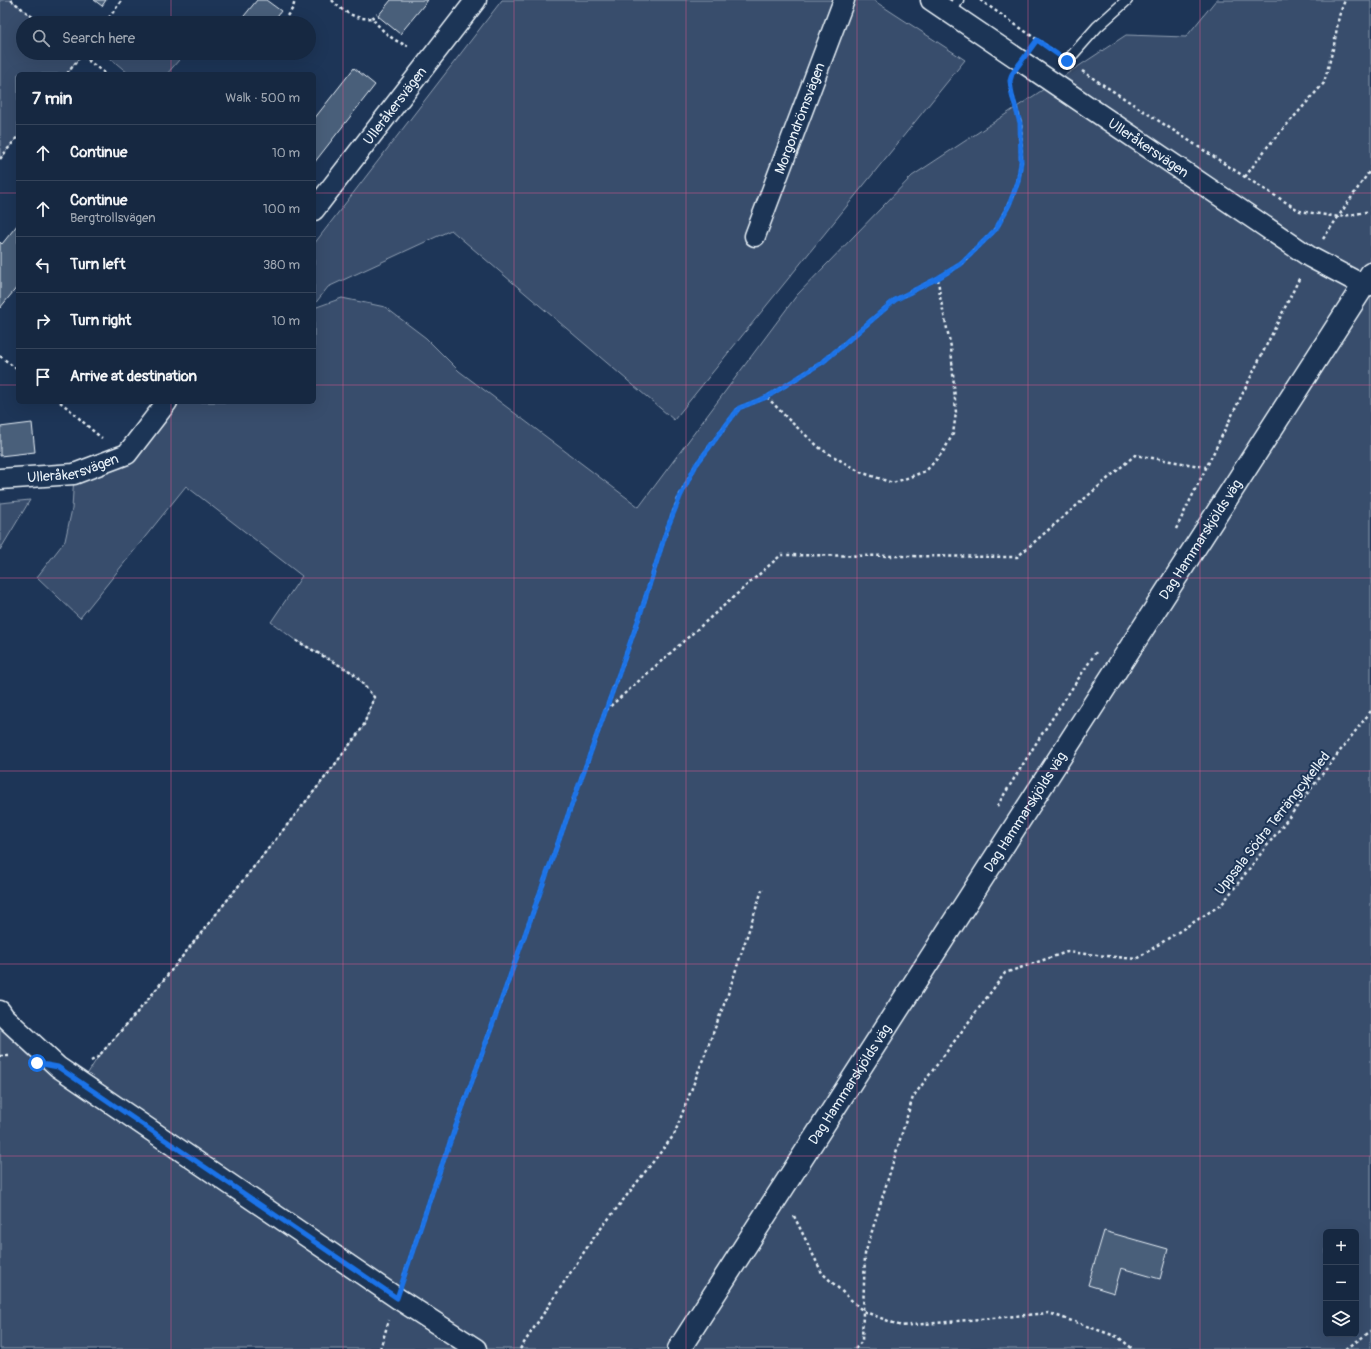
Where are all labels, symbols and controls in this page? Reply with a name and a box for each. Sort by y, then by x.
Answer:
search box [16,16,316,60]
icon: search [30,27,52,49]
text: Search here [62,29,135,48]
route end [1058,52,1076,70]
street label: Morgondrömsvägen [771,60,829,176]
street label: Ulleråkersvägen [360,63,430,148]
text: 7 min [32,88,72,109]
text: Walk · 500 m [225,90,300,106]
street label: Ulleråkersvägen [1105,115,1192,181]
icon: ahead [32,142,54,164]
text: Continue [70,143,128,162]
text: 10 m [272,145,300,161]
text: Continue [70,191,128,210]
icon: ahead [32,198,54,220]
text: 100 m [263,201,300,217]
text: Bergtrollsvägen [70,210,156,226]
icon: left [32,254,54,276]
text: Turn left [70,255,126,274]
text: 380 m [263,257,300,273]
icon: right [32,310,54,332]
text: Turn right [70,311,131,330]
text: 10 m [272,313,300,329]
icon: arrive [32,366,54,388]
text: Arrive at destination [70,367,197,386]
street label: Ulleråkersvägen [27,450,121,486]
street label: Dag Hammarskjölds väg [1156,476,1246,603]
street label: Uppsala Södra Terrängcykelled [1211,748,1334,898]
street label: Dag Hammarskjölds väg [980,749,1070,875]
street label: Dag Hammarskjölds väg [805,1021,895,1148]
route start [28,1054,46,1072]
map controls [1323,1229,1359,1337]
button: + [1323,1229,1359,1265]
button: − [1323,1265,1359,1301]
button: layers [1323,1301,1359,1337]

